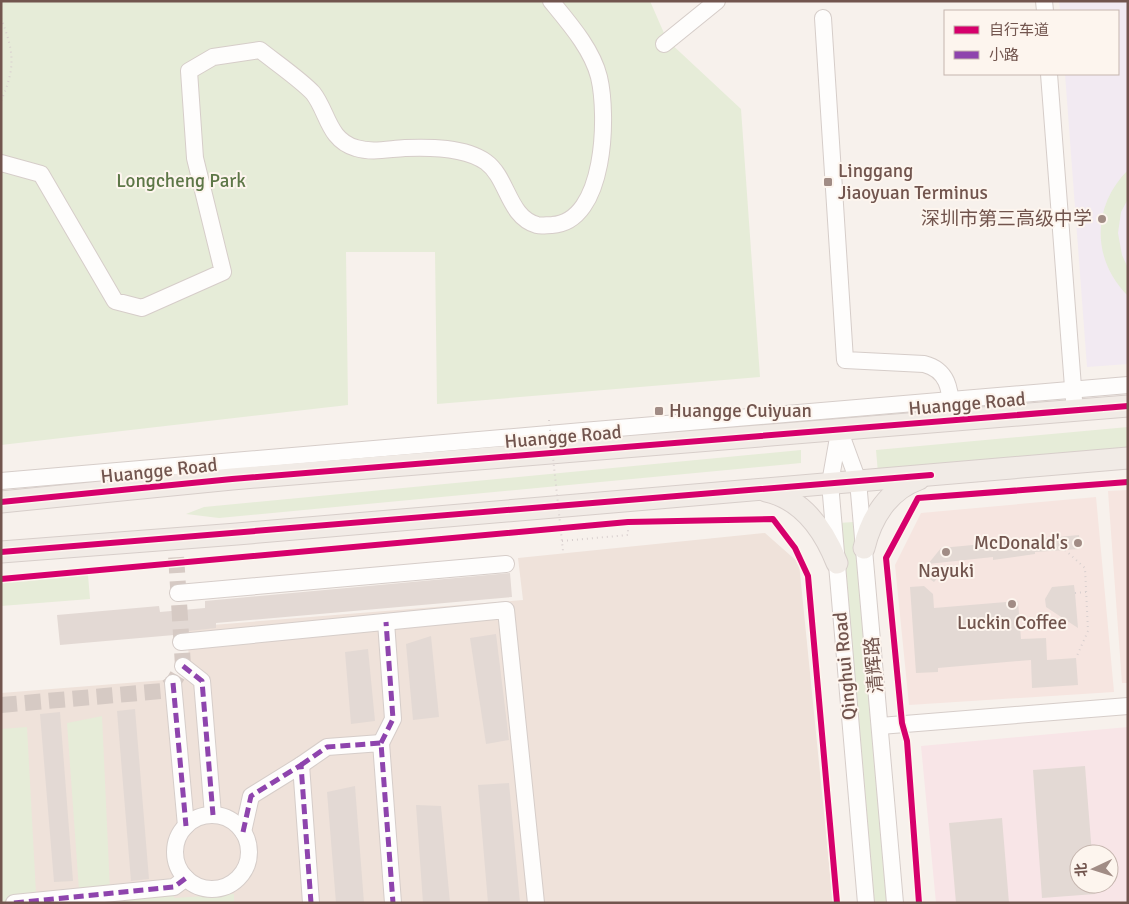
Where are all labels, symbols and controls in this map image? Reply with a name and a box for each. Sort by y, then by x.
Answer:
legend [944,10,1119,75]
text: 自行车道 [989,21,1049,39]
text: 小路 [989,46,1019,64]
place label: Linggang Jiaoyuan Terminus [838,159,988,205]
park label: Longcheng Park [116,169,246,193]
marker: Linggang Jiaoyuan Terminus [822,176,834,188]
place label: 深圳市第三高级中学 [921,207,1092,231]
marker: 深圳市第三高级中学 [1096,213,1108,225]
street label: Huangge Road [907,387,1027,421]
place label: Huangge Cuiyuan [669,399,812,423]
marker: Huangge Cuiyuan [653,405,665,417]
street label: Huangge Road [503,420,623,454]
street label: Huangge Road [99,453,219,489]
place label: McDonald's [974,531,1068,555]
marker: McDonald's [1072,537,1084,549]
marker: Nayuki [940,546,952,558]
place label: Nayuki [918,559,974,583]
marker: Luckin Coffee [1006,598,1018,610]
street label: Qinghui Road [828,611,862,721]
place label: Luckin Coffee [957,611,1067,635]
street label: 清辉路 [860,636,888,694]
north arrow [1069,844,1119,894]
text: 北 [1073,862,1090,877]

